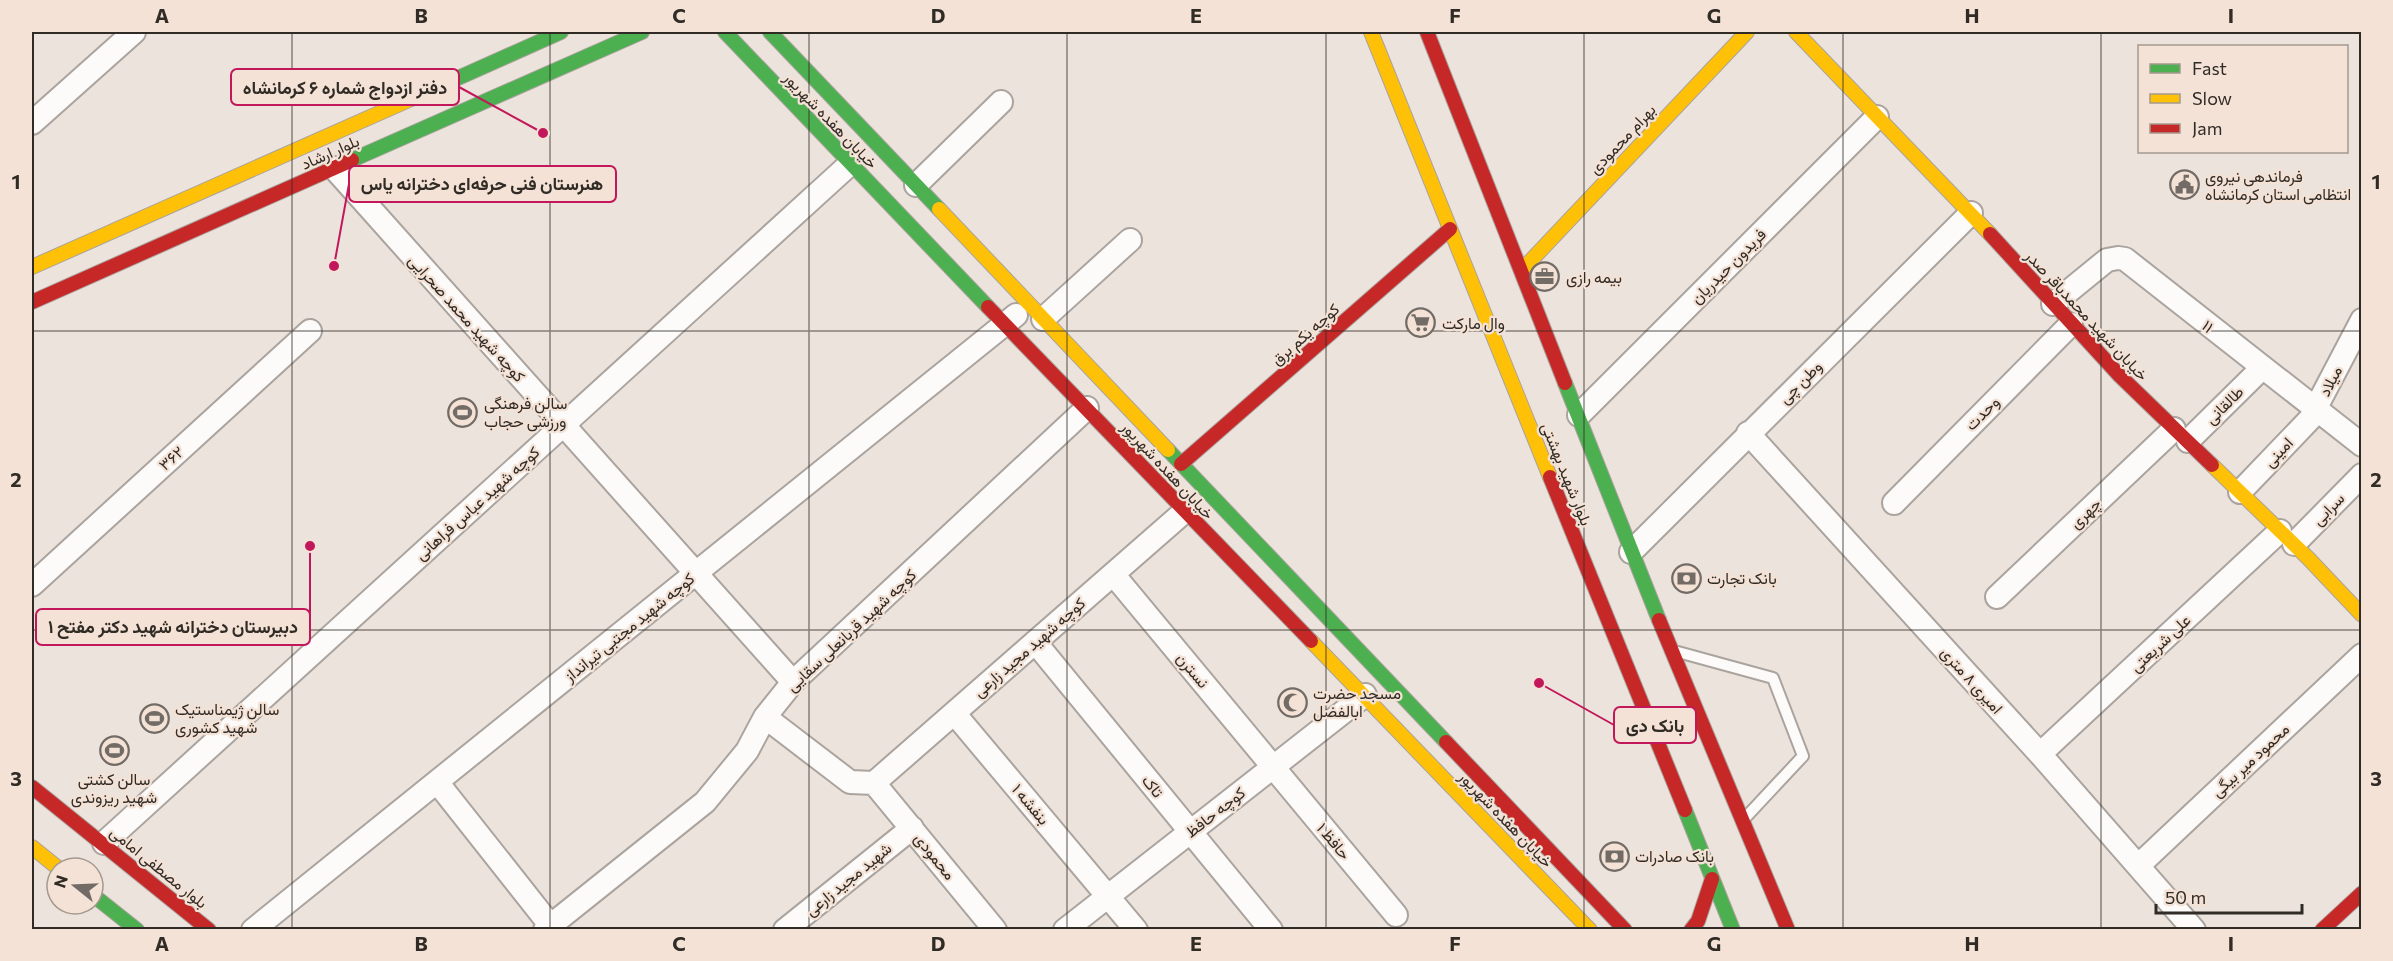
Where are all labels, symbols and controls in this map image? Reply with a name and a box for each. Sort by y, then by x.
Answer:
text: A [155,3,169,27]
text: B [414,3,428,27]
text: C [672,3,686,27]
text: D [931,3,945,27]
text: E [1190,3,1202,27]
text: F [1449,3,1461,27]
text: G [1707,3,1721,27]
text: H [1965,3,1980,27]
text: I [2228,3,2234,27]
legend [2138,45,2348,153]
text: Fast [2192,57,2227,79]
street label: خیابان هفده شهریور [778,67,882,173]
callout: دفتر ازدواج شماره ۶ کرمانشاه [231,69,459,105]
text: دفتر ازدواج شماره ۶ کرمانشاه [243,76,447,100]
text: Slow [2192,87,2232,109]
street label: بهرام محمودی [1584,100,1660,179]
text: Jam [2192,117,2222,139]
street label: بلوار ارشاد [298,130,363,175]
callout: هنرستان فنی حرفه‌ای دخترانه یاس [349,166,616,202]
place label: فرماندهی نیروی انتظامی استان کرمانشاه [2205,166,2351,205]
text: 1 [11,169,21,193]
public building icon: فرماندهی نیروی انتظامی استان کرمانشاه [2168,169,2200,201]
text: 1 [2371,169,2381,193]
text: هنرستان فنی حرفه‌ای دخترانه یاس [361,172,603,195]
street label: فریدون حیدریان [1686,224,1771,309]
street label: خیابان شهید محمدباقر صدر [2020,245,2153,385]
street label: کوچه شهید محمد صحرایی [403,250,530,387]
office icon: بیمه رازی [1529,261,1561,293]
place label: بیمه رازی [1566,267,1622,288]
street label: کوچه یکم برق [1267,299,1345,371]
supermarket icon: وال مارکت [1405,307,1437,339]
place label: وال مارکت [1442,313,1505,334]
street label: ۱۱ [2199,315,2218,336]
street label: وطن چی [1774,356,1827,409]
street label: میلاد [2314,362,2346,400]
street label: طالقانی [2201,382,2248,429]
street label: وحدت [1961,392,2004,435]
place label: سالن فرهنگی ورزشی حجاب [484,393,567,432]
sports icon: سالن فرهنگی ورزشی حجاب [447,396,479,428]
street label: خیابان هفده شهریور [1116,416,1219,524]
street label: بلوار شهید بهشتی [1536,420,1597,529]
street label: امینی [2259,433,2298,472]
street label: ۳۶۲ [154,442,187,474]
street label: کوچه شهید عباس فراهانی [411,442,545,566]
text: 2 [10,467,22,491]
text: 2 [2370,467,2382,491]
street label: سرابی [2308,488,2349,530]
street label: چهری [2065,493,2107,534]
bank icon: بانک تجارت [1670,562,1702,594]
street label: کوچه شهید قربانعلی سقایی [782,564,922,697]
street label: کوچه شهید مجتبی تیرانداز [559,568,700,688]
place label: بانک تجارت [1707,568,1777,589]
street label: کوچه شهید مجید زارعی [969,593,1091,703]
callout: دبیرستان دخترانه شهید دکتر مفتح ۱ [36,609,310,645]
street label: علی شریعتی [2125,610,2195,677]
text: دبیرستان دخترانه شهید دکتر مفتح ۱ [48,615,298,639]
street label: امیری ۸ متری [1936,642,2007,718]
street label: نسترن [1172,648,1214,693]
place label: مسجد حضرت ابالفضل [1313,683,1401,722]
mosque icon: مسجد حضرت ابالفضل [1276,686,1308,718]
place label: سالن ژیمناستیک شهید کشوری [175,699,279,738]
sports icon: سالن ژیمناستیک شهید کشوری [138,702,170,734]
callout: بانک دی [1614,707,1696,743]
text: بانک دی [1626,714,1684,737]
street label: محمود میر بیگی [2207,719,2294,802]
sports icon: سالن کشتی شهید ریزوندی [98,735,130,767]
text: 3 [10,766,22,790]
street label: خیابان هفده شهریور [1453,766,1557,872]
text: 3 [2370,766,2382,790]
place label: سالن کشتی شهید ریزوندی [71,769,157,808]
street label: تاک [1139,771,1168,801]
street label: بنفشه ۱ [1008,779,1054,829]
street label: کوچه حافظ [1181,782,1250,843]
street label: حافظ ۱ [1314,818,1355,863]
street label: بلوار مصطفی امامی [106,822,212,913]
street label: محمودی [909,828,960,884]
street label: شهید مجید زارعی [801,838,896,921]
bank icon: بانک صادرات [1598,840,1630,872]
place label: بانک صادرات [1635,846,1714,867]
north arrow [45,856,105,916]
text: N [49,873,71,890]
scale bar [2156,877,2302,915]
text: 50 m [2165,886,2206,908]
text: A [155,931,169,955]
text: B [414,931,428,955]
text: C [672,931,686,955]
text: D [931,931,945,955]
text: E [1190,931,1202,955]
text: F [1449,931,1461,955]
text: G [1707,931,1721,955]
text: H [1965,931,1980,955]
text: I [2228,931,2234,955]

